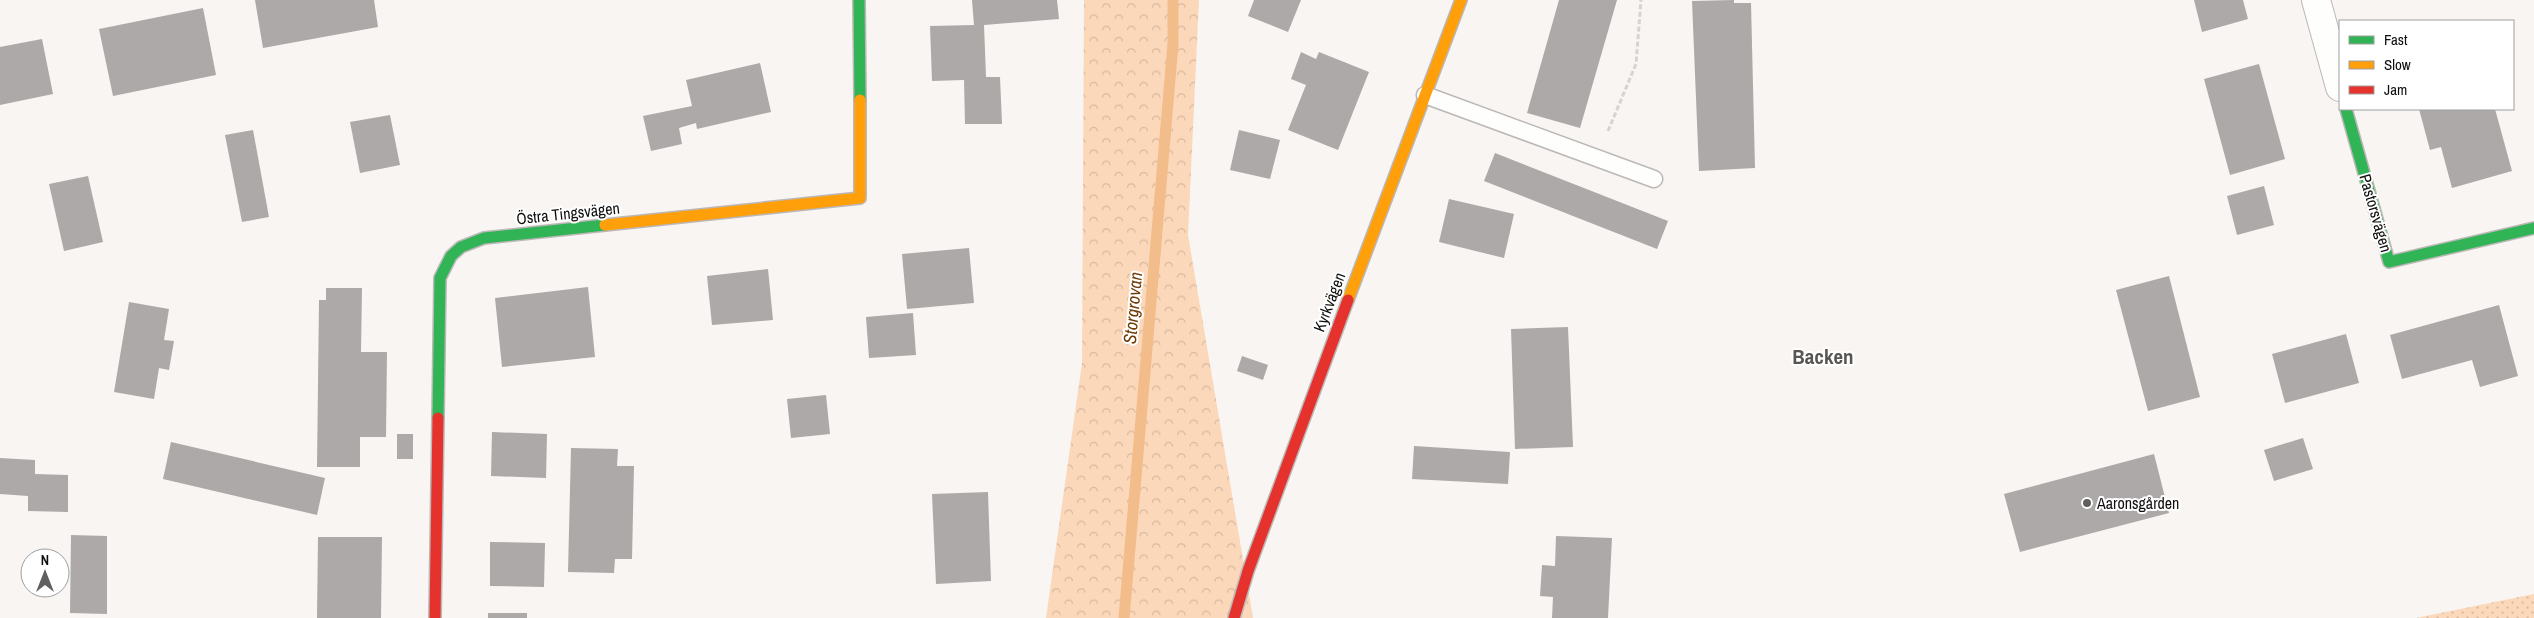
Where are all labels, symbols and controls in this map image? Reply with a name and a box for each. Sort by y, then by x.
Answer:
legend [2339,20,2514,110]
text: Fast [2384,29,2408,50]
text: Slow [2384,54,2411,75]
text: Jam [2384,79,2407,100]
street label: Pastorsvägen [2354,171,2398,255]
street label: Östra Tingsvägen [515,197,621,229]
street label: Kyrkvägen [1308,269,1350,335]
water label: Storgrovan [1117,271,1148,345]
district label: Backen [1792,342,1854,371]
place label: Aaronsgården [2096,492,2179,514]
marker: Aaronsgården [2081,497,2093,509]
north arrow [20,548,70,598]
text: N [41,551,49,569]

